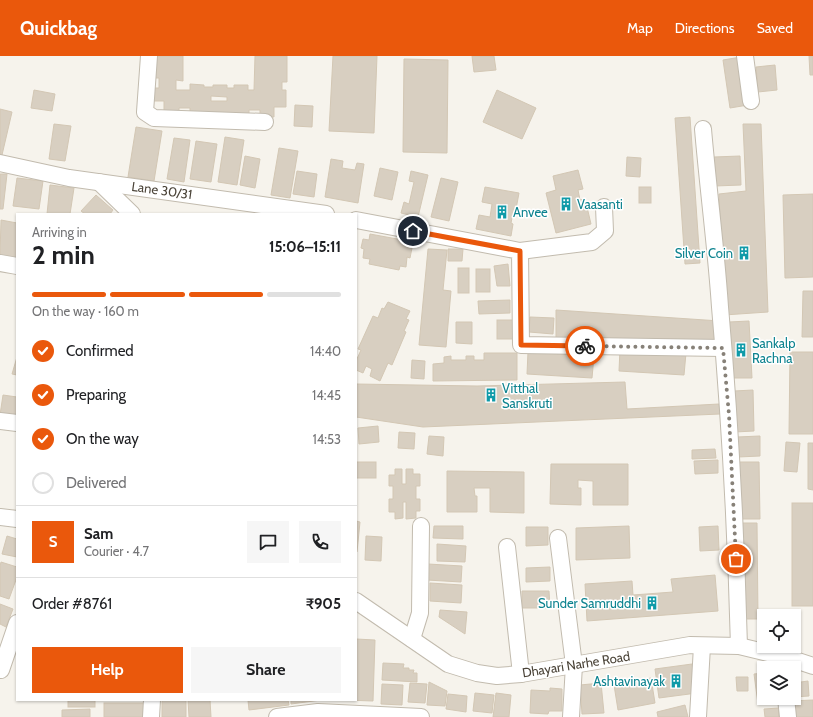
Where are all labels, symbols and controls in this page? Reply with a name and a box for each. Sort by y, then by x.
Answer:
text: Quickbag [20,17,97,40]
text: Map [627,19,653,37]
text: Directions [675,19,735,37]
text: Saved [757,19,793,37]
street label: Lane 30/31 [131,178,193,202]
building icon: Vaasanti [558,196,574,212]
place label: Vaasanti [577,196,623,212]
building icon: Anvee [494,204,510,220]
place label: Anvee [513,204,548,220]
pin [396,214,430,248]
icon: home [402,220,424,242]
text: Arriving in [32,224,87,240]
text: 15:06–15:11 [269,238,341,256]
text: 2 min [32,239,95,271]
place label: Silver Coin [675,245,733,261]
building icon: Silver Coin [736,245,752,261]
text: On the way · 160 m [32,303,139,319]
courier [565,326,605,366]
icon: bike [574,335,596,357]
place label: Sankalp Rachna [752,335,795,366]
icon: check [32,340,54,362]
text: Confirmed [66,342,134,360]
building icon: Sankalp Rachna [733,342,749,358]
text: 14:40 [310,343,341,359]
place label: Vitthal Sanskruti [502,380,552,411]
icon: check [32,384,54,406]
text: Preparing [66,386,126,404]
text: 14:45 [312,387,341,403]
building icon: Vitthal Sanskruti [483,387,499,403]
icon: check [32,428,54,450]
text: On the way [66,430,139,448]
text: 14:53 [312,431,341,447]
text: Delivered [66,474,127,492]
button: chat [247,521,289,563]
button: phone [299,521,341,563]
text: Sam [84,525,113,543]
text: S [49,533,57,551]
pin [719,542,753,576]
text: Courier · 4.7 [84,543,149,559]
icon: bag [725,548,747,570]
text: Order #8761 [32,595,112,613]
text: ₹905 [306,595,341,613]
place label: Sunder Samruddhi [538,595,641,611]
building icon: Sunder Samruddhi [644,595,660,611]
map controls [757,609,801,705]
button: locate [757,609,801,653]
button: Help [32,647,183,693]
button: Share [191,647,341,693]
street label: Dhayari Narhe Road [521,648,631,680]
button: layers [757,661,801,705]
place label: Ashtavinayak [593,673,665,689]
building icon: Ashtavinayak [668,673,684,689]

